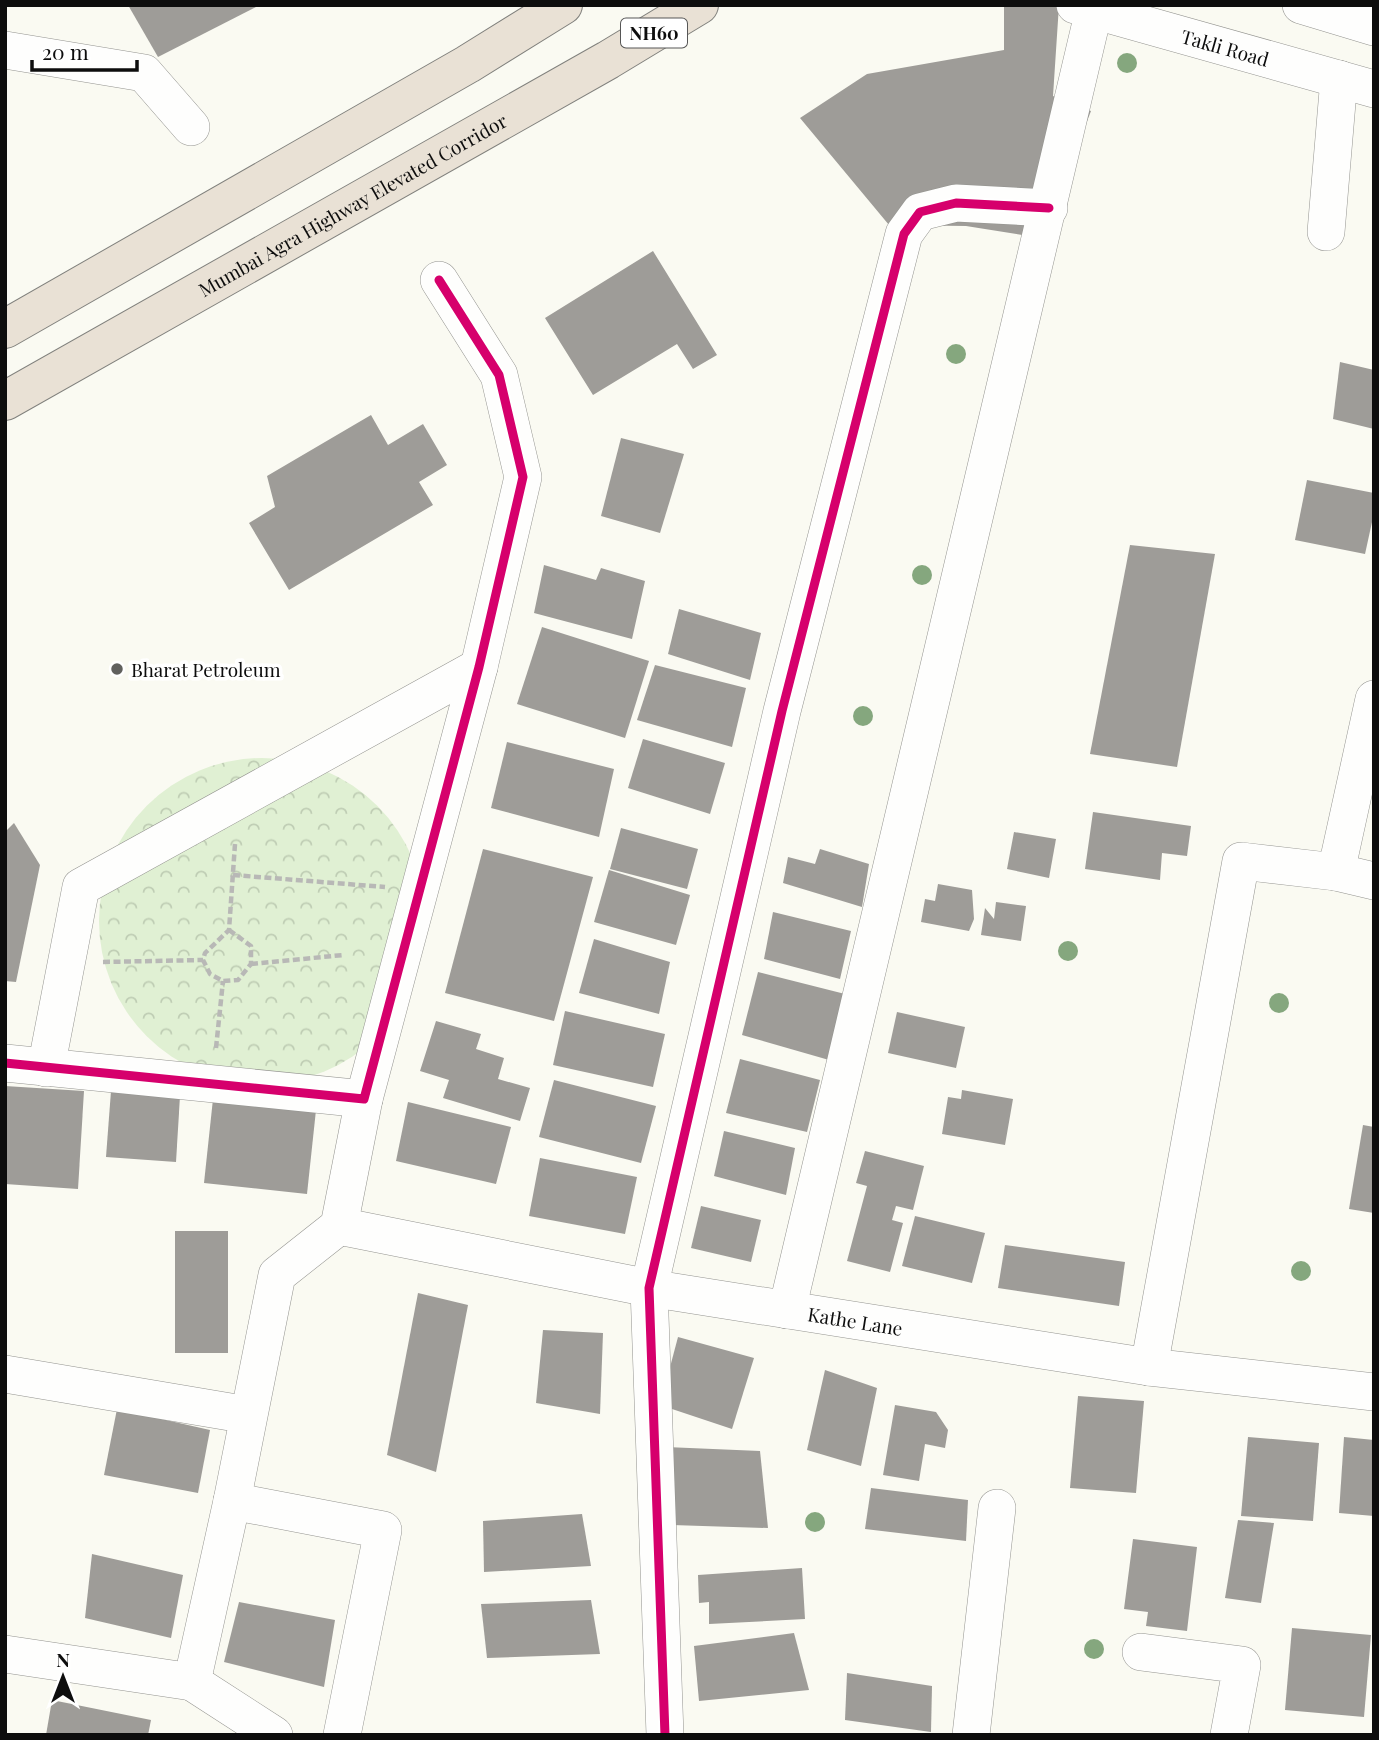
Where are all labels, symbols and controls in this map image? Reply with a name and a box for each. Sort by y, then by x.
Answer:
road number: NH60 [621,18,687,48]
street label: Takli Road [1178,23,1272,72]
scale bar [32,28,136,72]
text: 20 m [42,37,89,65]
street label: Mumbai Agra Highway Elevated Corridor [193,107,512,302]
place label: Bharat Petroleum [131,656,281,682]
marker: Bharat Petroleum [109,661,125,677]
street label: Kathe Lane [806,1300,905,1341]
north arrow [28,1642,98,1712]
text: N [56,1646,70,1672]

